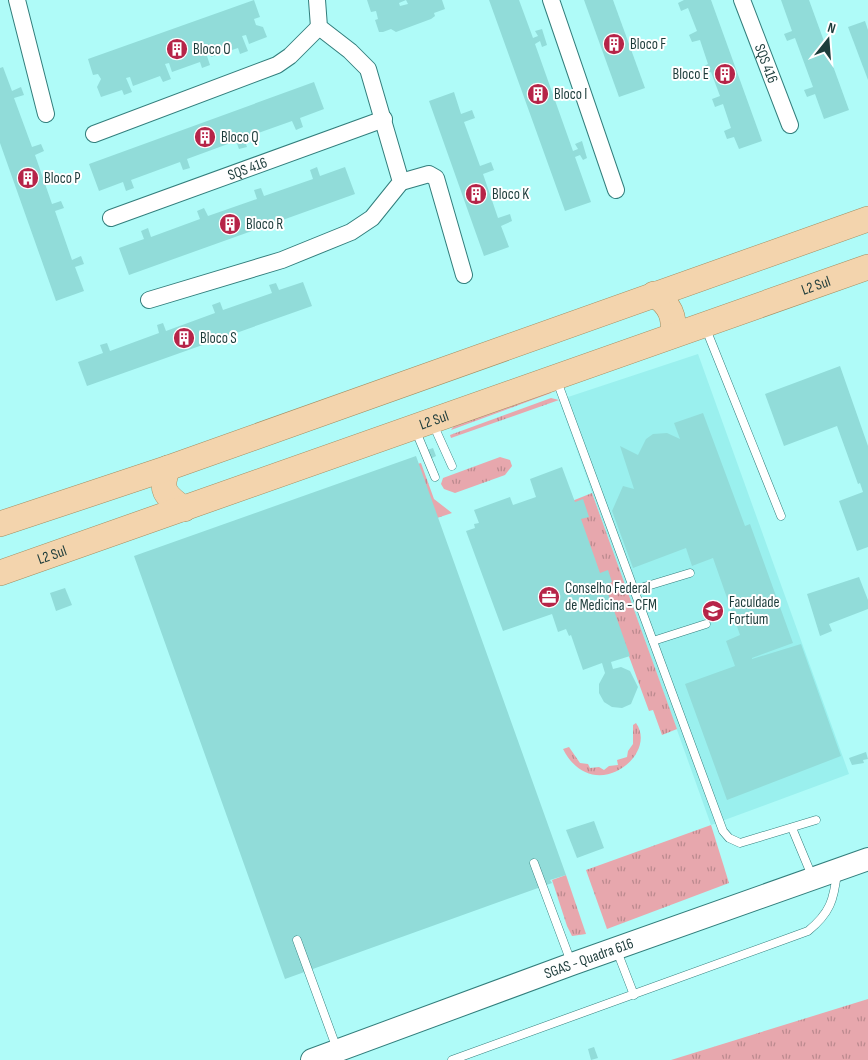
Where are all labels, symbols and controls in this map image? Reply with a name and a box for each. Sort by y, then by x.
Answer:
north arrow [803,15,853,65]
text: N [826,19,838,37]
building icon: Bloco F [602,32,626,56]
place label: Bloco F [630,35,666,54]
building icon: Bloco O [165,37,189,61]
place label: Bloco O [193,40,231,59]
street label: SQS 416 [750,41,783,86]
building icon: Bloco E [713,62,737,86]
place label: Bloco E [673,65,709,84]
building icon: Bloco I [526,82,550,106]
place label: Bloco I [554,85,587,104]
building icon: Bloco Q [193,125,217,149]
place label: Bloco Q [221,128,259,147]
street label: SQS 416 [225,153,270,184]
building icon: Bloco P [16,166,40,190]
place label: Bloco P [44,169,81,188]
building icon: Bloco K [464,182,488,206]
place label: Bloco K [492,185,529,204]
building icon: Bloco R [218,212,242,236]
place label: Bloco R [246,215,283,234]
street label: L2 Sul [799,272,833,299]
building icon: Bloco S [172,326,196,350]
place label: Bloco S [200,329,237,348]
street label: L2 Sul [417,406,451,434]
street label: L2 Sul [35,541,69,569]
place label: Conselho Federal de Medicina - CFM [565,579,657,615]
office icon: Conselho Federal de Medicina - CFM [537,585,561,609]
place label: Faculdade Fortium [729,593,780,629]
school or university icon: Faculdade Fortium [701,599,725,623]
street label: SGAS - Quadra 616 [542,933,636,983]

